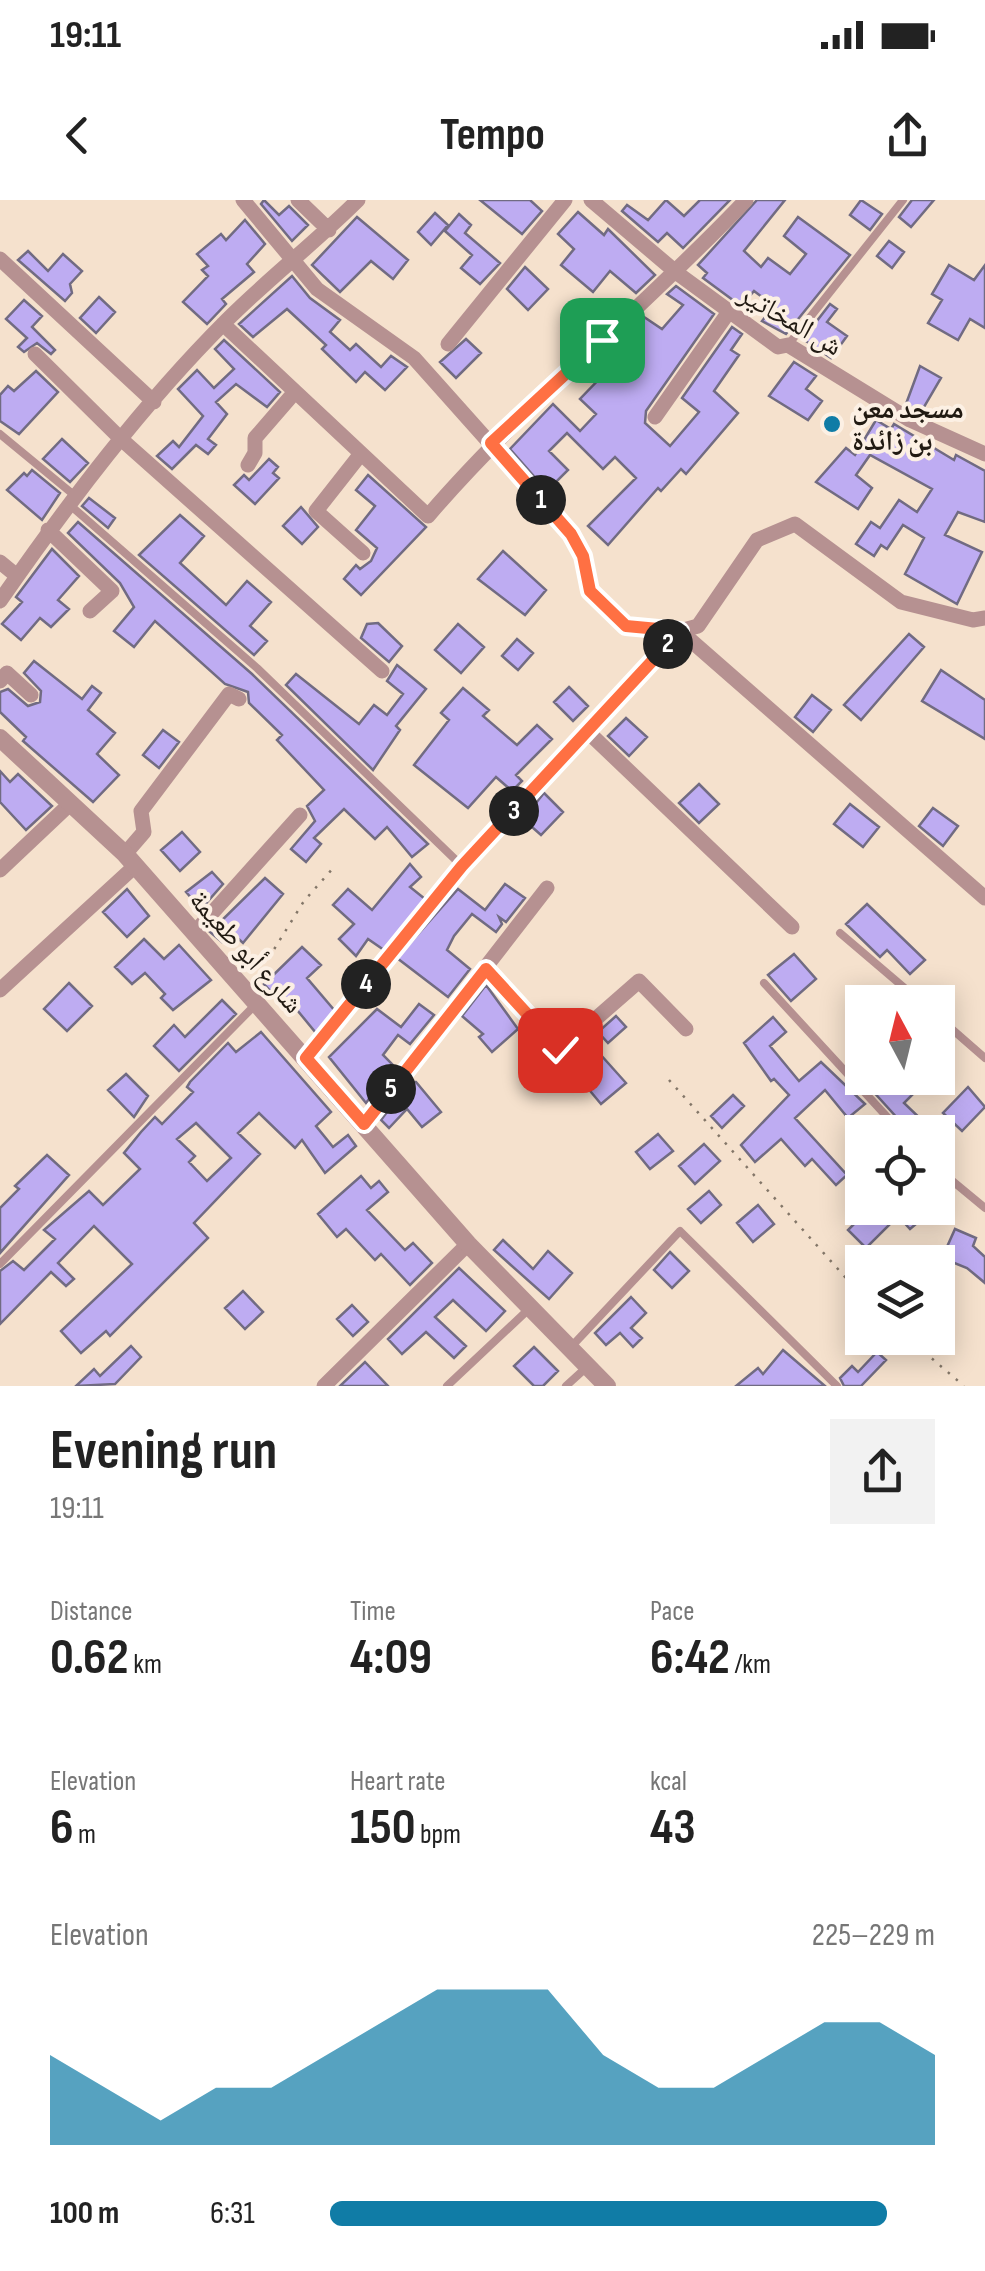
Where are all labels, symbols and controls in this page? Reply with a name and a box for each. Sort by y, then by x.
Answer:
text: 19:11 [50,13,121,58]
icon: back [50,108,105,163]
text: Tempo [440,108,545,163]
icon: share [880,108,935,163]
street label: ش المخاتير [732,277,848,363]
pin [560,298,645,383]
icon: arrive [575,313,630,368]
place label: مسجد معن بن زائدة [852,393,964,458]
marker: مسجد معن بن زائدة [821,413,843,435]
pin: 1 [516,475,566,525]
text: 1 [536,483,546,516]
pin: 2 [643,619,693,669]
text: 2 [662,627,674,660]
pin: 3 [489,786,539,836]
text: 3 [508,794,520,827]
street label: شارع أبو طعيمة [182,883,311,1020]
pin: 4 [341,959,391,1009]
text: 4 [359,967,373,1000]
north arrow [845,985,955,1095]
map controls [845,985,955,1355]
pin [518,1008,603,1093]
icon: check [533,1023,588,1078]
pin: 5 [366,1064,416,1114]
text: 5 [385,1072,397,1105]
button: locate [845,1115,955,1225]
button: layers [845,1245,955,1355]
text: Evening run [50,1418,277,1485]
button: share [830,1419,935,1524]
text: 19:11 [50,1489,104,1528]
text: Distance [50,1595,133,1628]
text: Time [350,1595,396,1628]
text: Pace [650,1595,695,1628]
text: 0.62 [50,1628,129,1688]
text: 4:09 [350,1628,432,1688]
text: 6:42 [650,1628,730,1688]
text: km [129,1648,162,1681]
text: /km [730,1648,771,1681]
text: Elevation [50,1765,136,1798]
text: Heart rate [350,1765,446,1798]
text: kcal [650,1765,687,1798]
text: 6 [50,1798,74,1858]
text: 150 [350,1798,415,1858]
text: 43 [650,1798,696,1858]
text: m [74,1818,96,1851]
text: bpm [415,1818,461,1851]
text: Elevation [50,1916,149,1955]
text: 225–229 m [812,1916,935,1955]
text: 100 m [50,2194,119,2233]
text: 6:31 [210,2194,255,2233]

